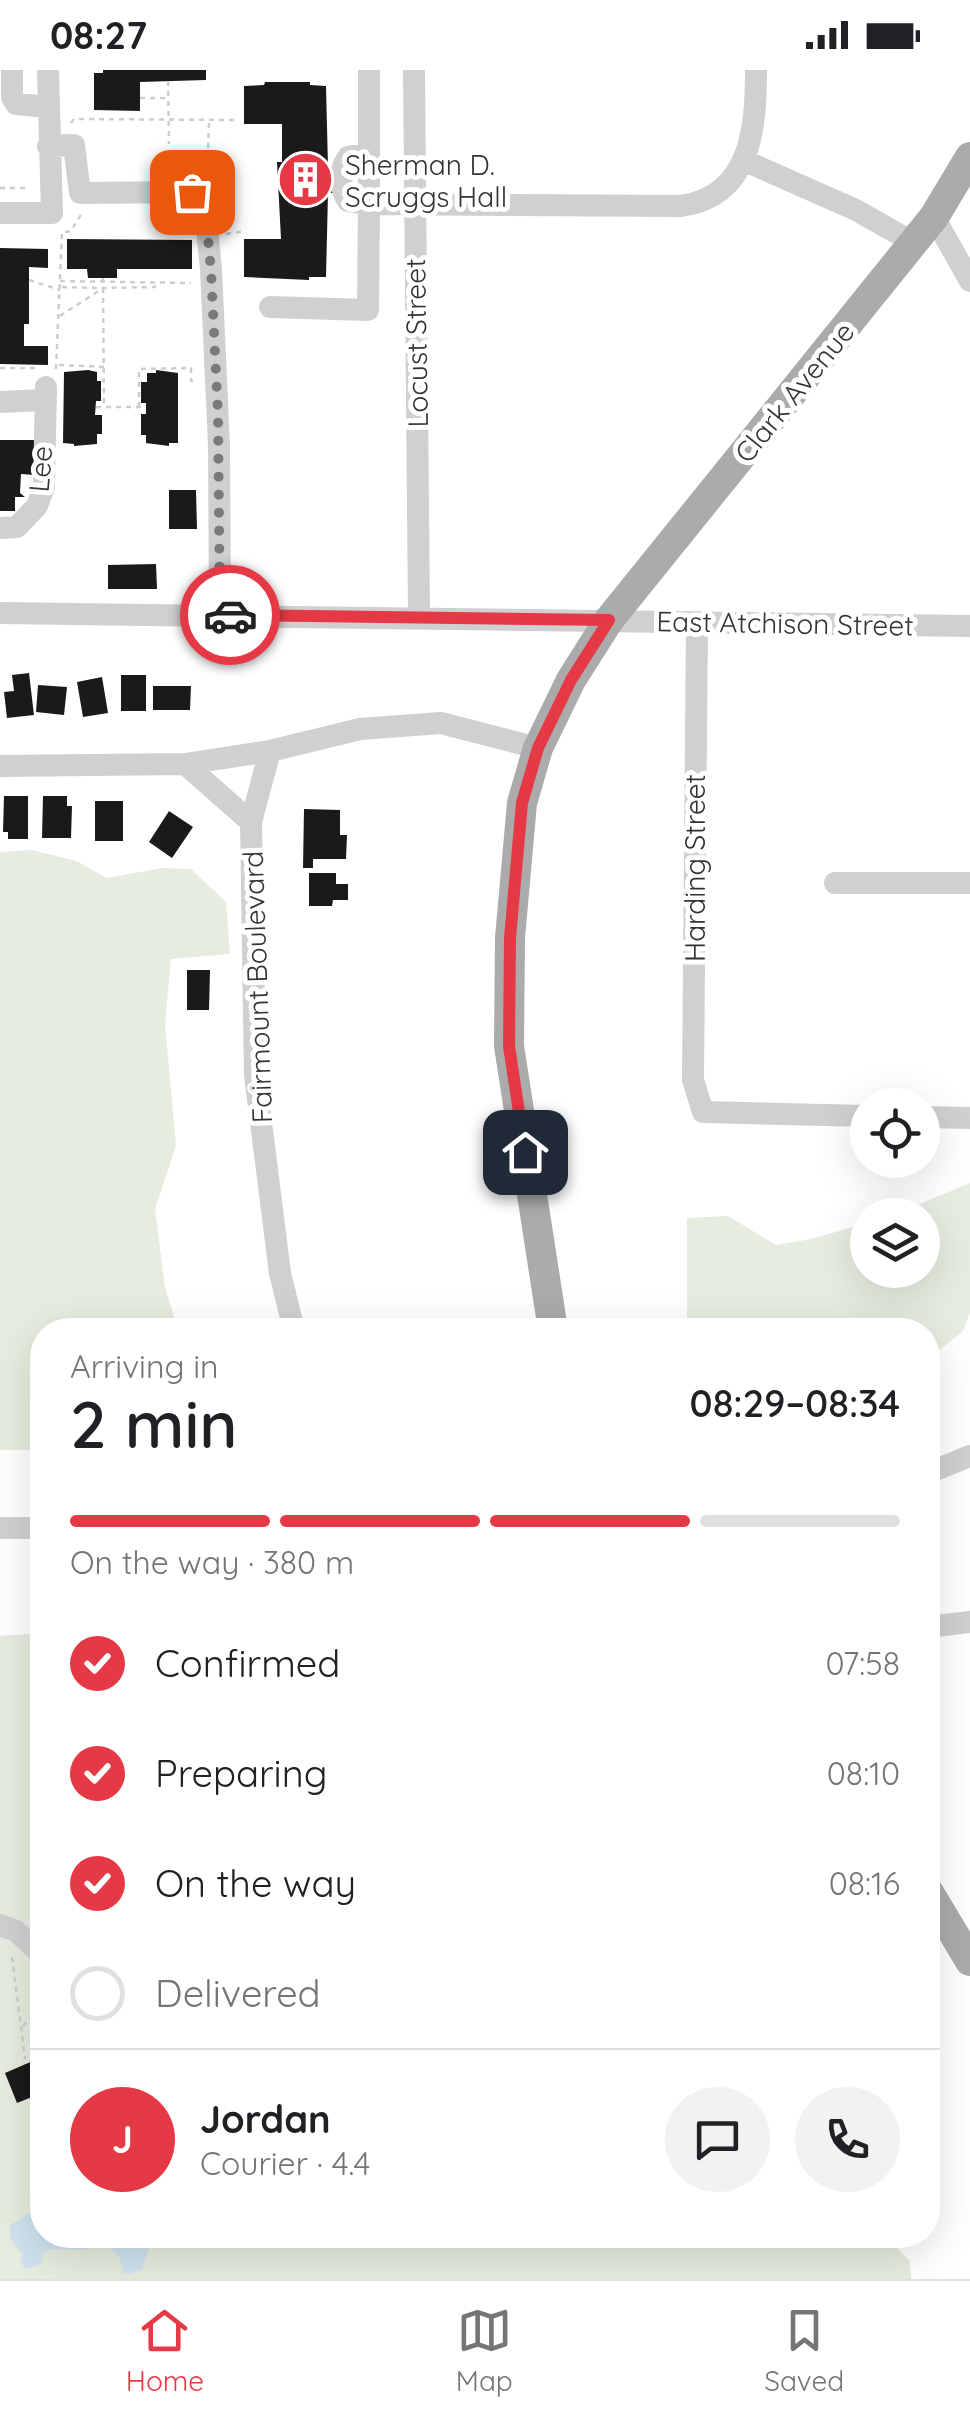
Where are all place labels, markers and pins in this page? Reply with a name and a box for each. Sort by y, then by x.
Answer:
place label: Sherman D. Scruggs Hall [345,147,507,214]
pin [150,150,235,235]
building icon: Sherman D. Scruggs Hall [276,150,336,210]
pin [483,1110,568,1195]

